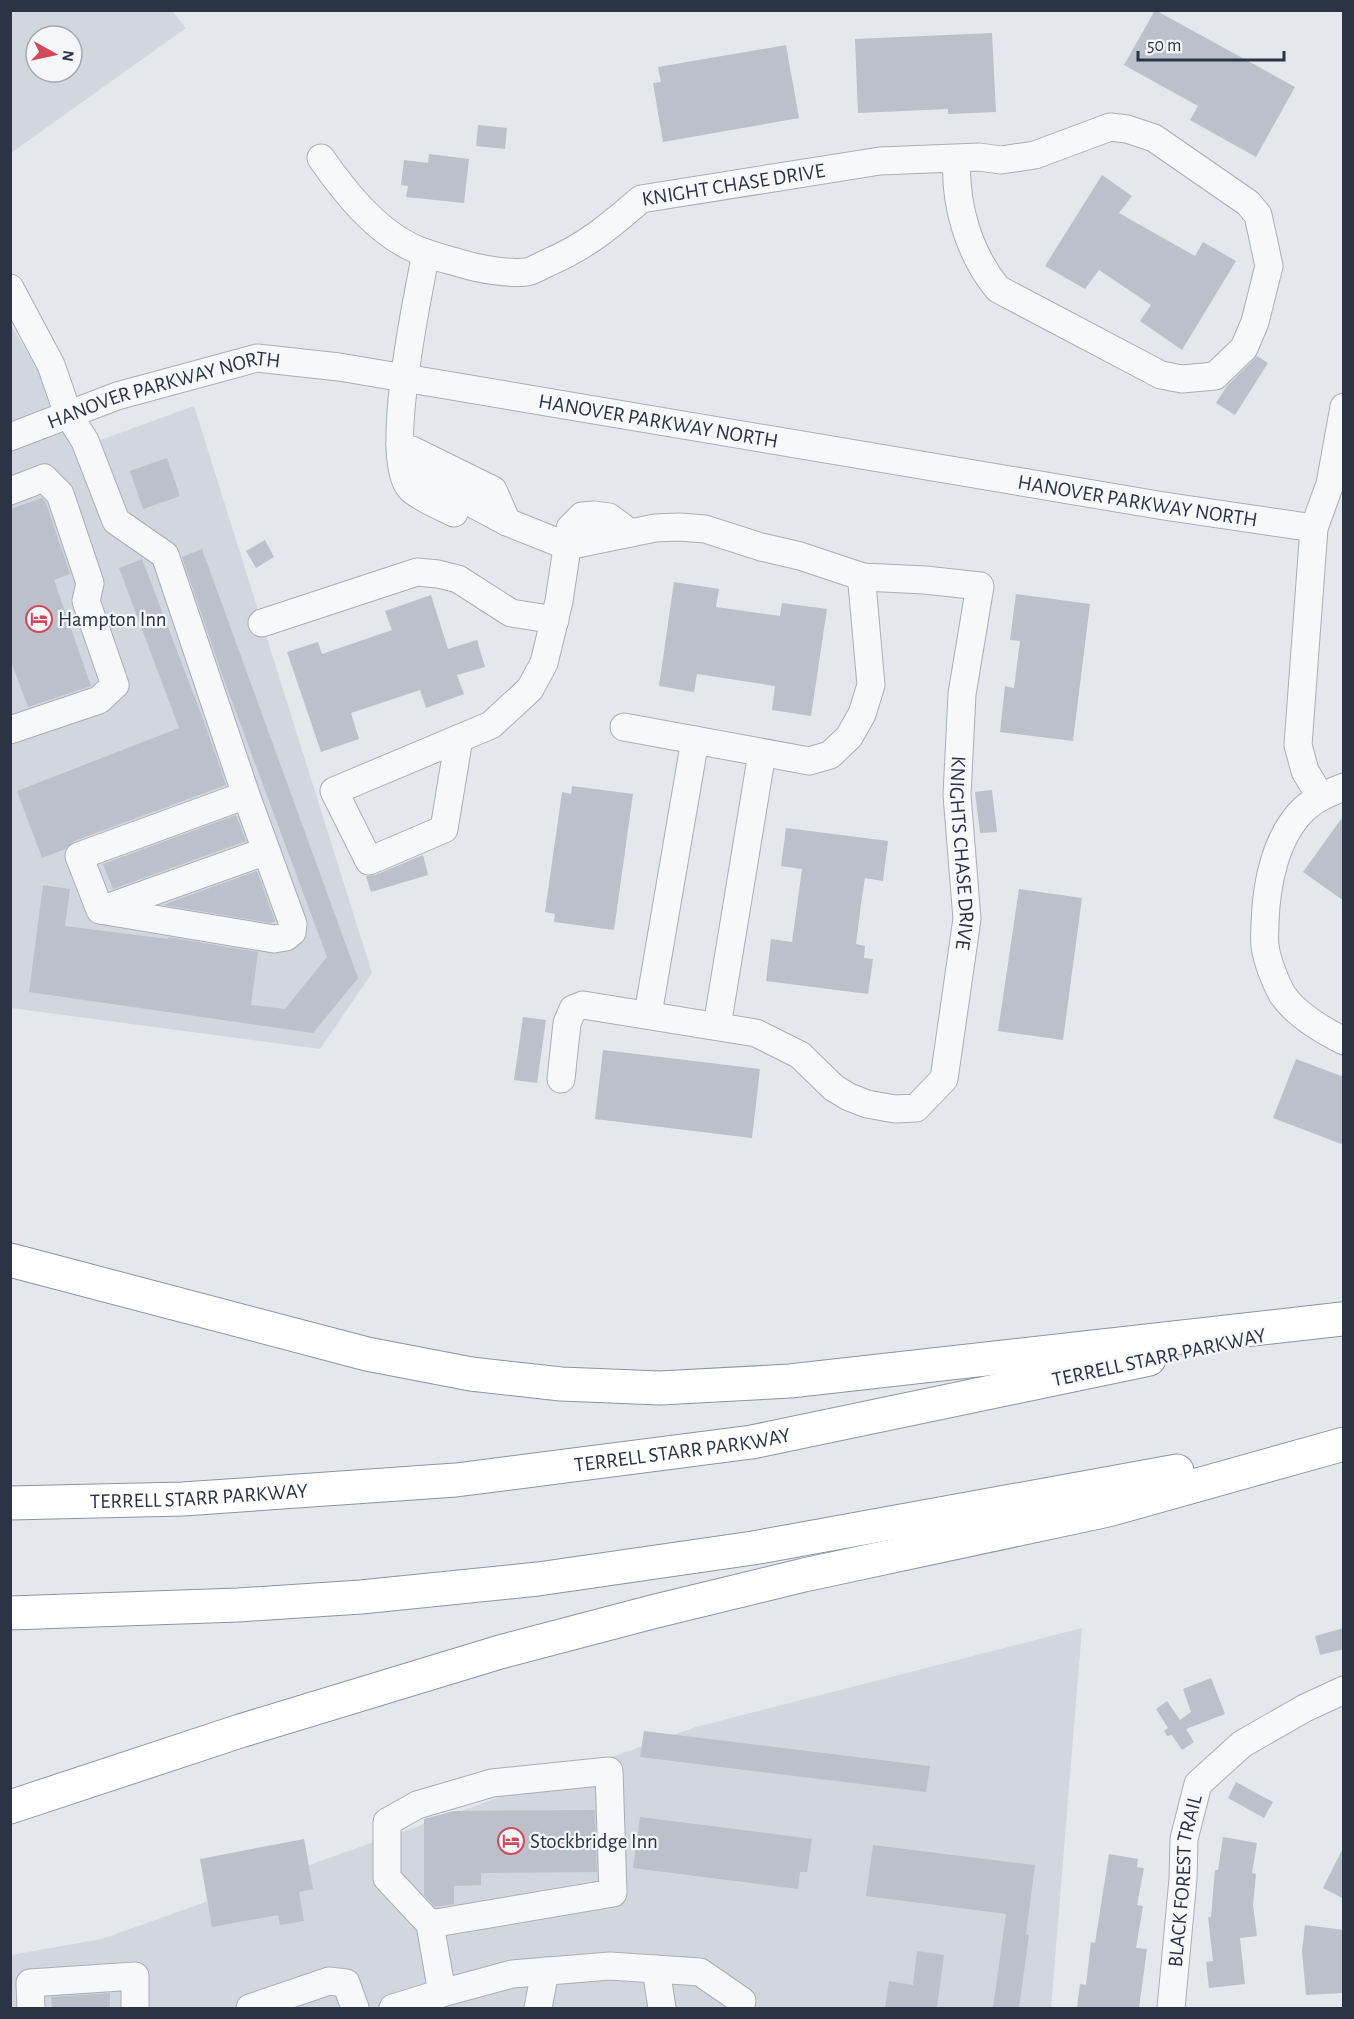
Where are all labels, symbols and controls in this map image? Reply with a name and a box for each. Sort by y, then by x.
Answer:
north arrow [24,24,84,84]
scale bar [1138,24,1284,62]
text: 50 m [1147,37,1181,55]
text: N [59,49,77,63]
street label: KNIGHT CHASE DRIVE [640,160,826,210]
street label: HANOVER PARKWAY NORTH [44,348,282,433]
street label: HANOVER PARKWAY NORTH [537,391,780,452]
street label: HANOVER PARKWAY NORTH [1016,472,1259,531]
hotel icon: Hampton Inn [24,604,54,634]
place label: Hampton Inn [58,609,167,630]
street label: KNIGHTS CHASE DRIVE [946,755,977,951]
street label: TERRELL STARR PARKWAY [1050,1325,1268,1390]
street label: TERRELL STARR PARKWAY [573,1424,792,1476]
street label: TERRELL STARR PARKWAY [90,1480,309,1512]
street label: BLACK FOREST TRAIL [1165,1792,1206,1968]
hotel icon: Stockbridge Inn [496,1826,526,1856]
place label: Stockbridge Inn [530,1831,658,1852]

